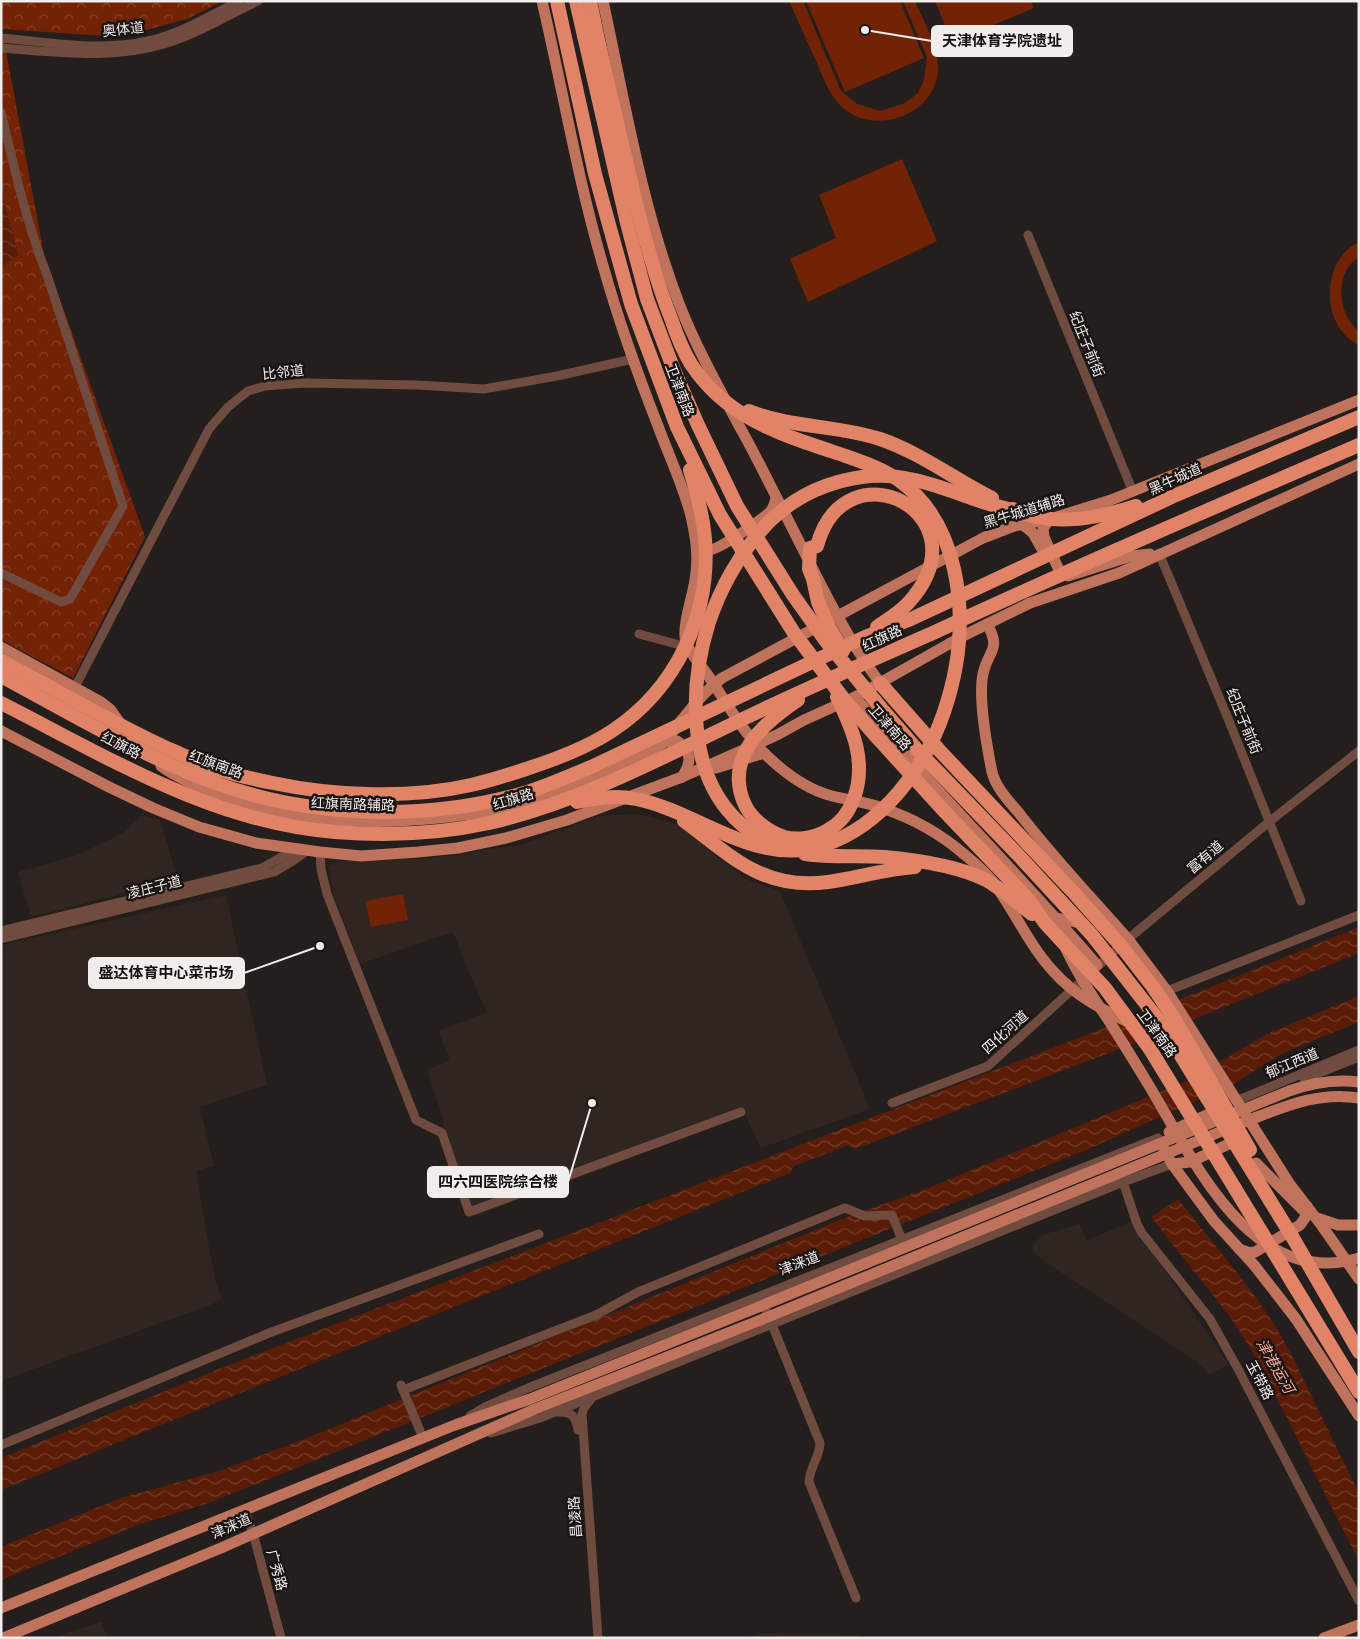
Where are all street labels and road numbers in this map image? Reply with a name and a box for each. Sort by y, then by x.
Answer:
street label: 奥体道 [101,17,145,41]
street label: 纪庄子前街 [1065,308,1109,380]
street label: 比邻道 [261,360,305,384]
street label: 卫津南路 [661,360,699,420]
street label: 黑牛城道 [1145,458,1205,500]
street label: 黑牛城道辅路 [981,489,1067,533]
street label: 红旗路 [859,620,905,656]
street label: 纪庄子前街 [1222,685,1266,757]
street label: 卫津南路 [864,699,916,755]
street label: 红旗路 [98,727,144,763]
street label: 红旗南路 [186,745,246,783]
street label: 红旗路 [490,783,536,815]
street label: 红旗南路辅路 [311,793,395,815]
street label: 富有道 [1182,836,1228,878]
street label: 凌庄子道 [124,871,184,903]
street label: 卫津南路 [1132,1004,1182,1062]
street label: 四化河道 [978,1006,1032,1058]
street label: 郁江西道 [1262,1043,1322,1083]
street label: 津涞道 [776,1246,822,1280]
street label: 玉带路 [1241,1357,1279,1403]
street label: 昌凌路 [564,1495,586,1539]
street label: 津涞道 [208,1508,254,1544]
street label: 广秀路 [262,1547,292,1593]

